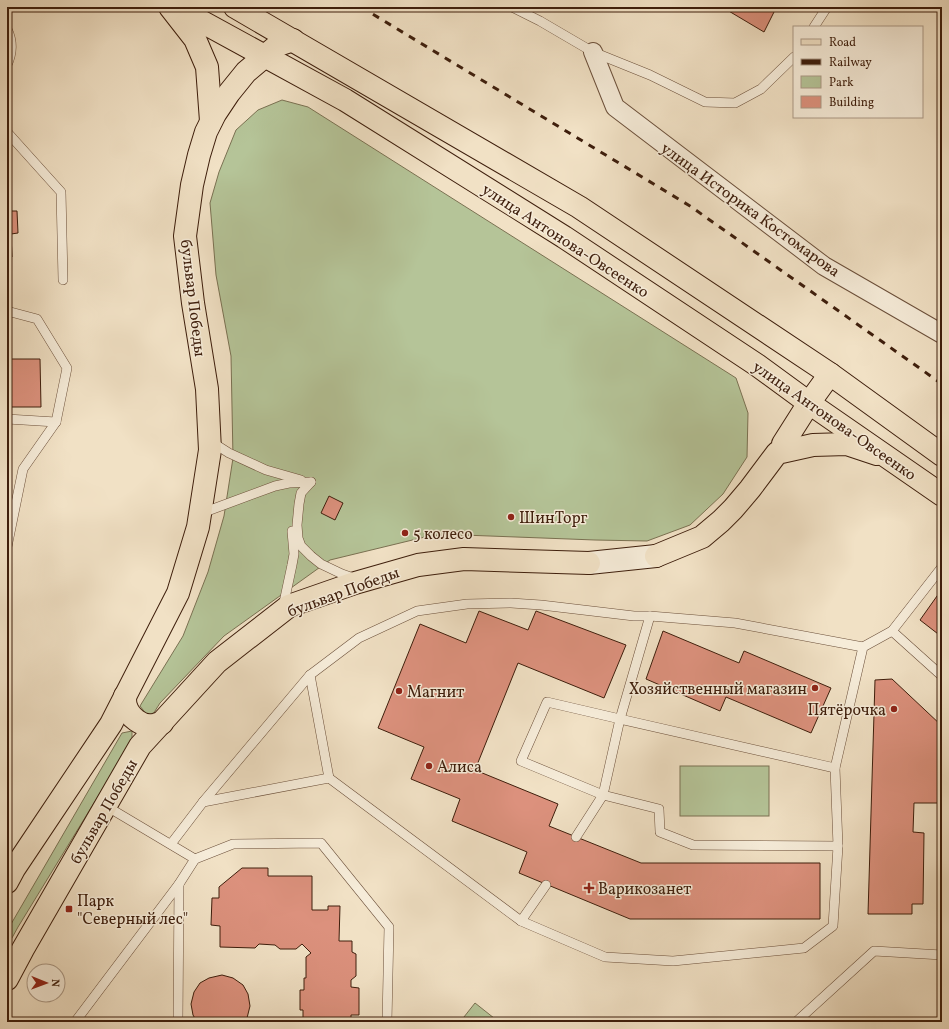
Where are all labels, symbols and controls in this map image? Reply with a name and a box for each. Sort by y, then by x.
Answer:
legend [793,26,923,118]
text: Road [829,35,856,51]
text: Railway [829,55,872,71]
text: Park [829,75,854,91]
text: Building [829,95,874,111]
street label: улица Историка Костомарова [656,138,844,283]
street label: улица Антонова-Овсеенко [477,179,653,304]
street label: бульвар Победы [174,238,210,358]
street label: улица Антонова-Овсеенко [748,357,920,487]
place label: ШинТорг [519,508,588,530]
marker: ШинТорг [506,512,516,522]
place label: 5 колесо [413,524,473,546]
marker: 5 колесо [400,528,410,538]
street label: бульвар Победы [285,562,403,623]
place label: Хозяйственный магазин [629,679,807,701]
place label: Магнит [407,682,464,704]
marker: Хозяйственный магазин [810,683,820,693]
marker: Магнит [394,686,404,696]
place label: Пятёрочка [808,700,886,722]
marker: Пятёрочка [889,704,899,714]
street label: бульвар Победы [66,756,144,868]
place label: Алиса [437,757,482,779]
marker: Алиса [424,761,434,771]
place label: Варикозанет [598,879,691,901]
marker: Варикозанет [583,882,595,894]
place label: Парк "Северный лес" [77,891,188,931]
marker: Парк "Северный лес" [64,904,74,914]
north arrow [26,963,66,1003]
text: N [47,979,62,987]

